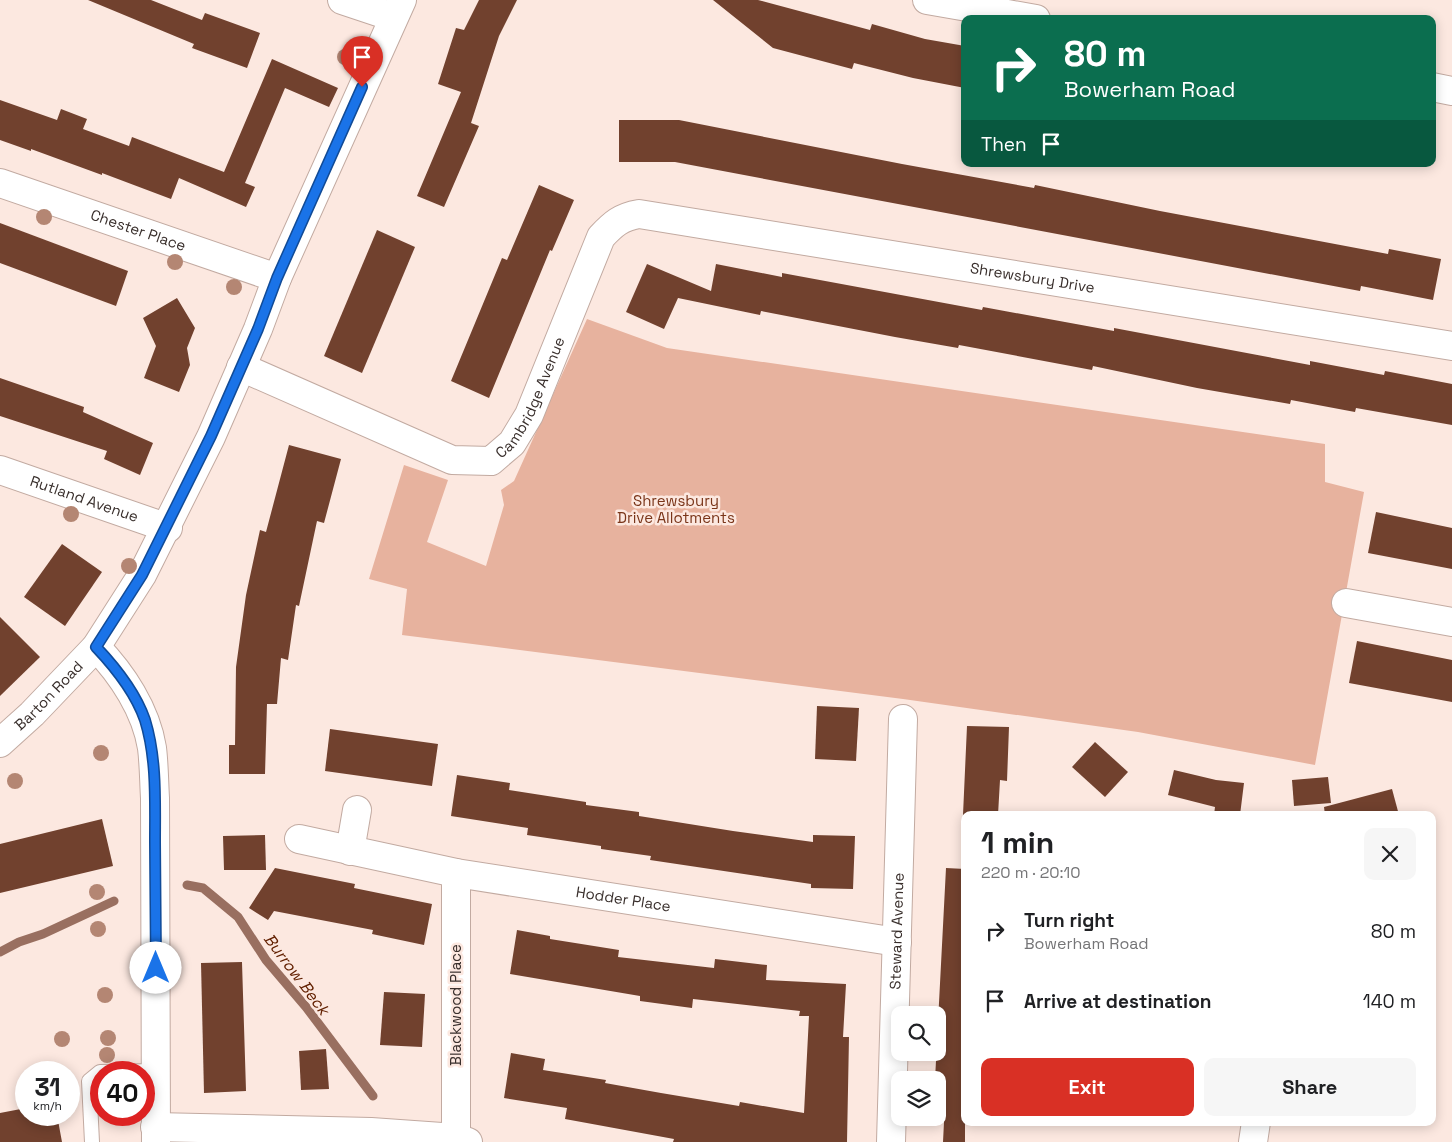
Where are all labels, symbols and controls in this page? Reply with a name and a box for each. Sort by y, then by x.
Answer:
text: 80 m [1064,32,1146,76]
icon: right [981,35,1046,100]
pin [341,36,383,87]
icon: arrive [348,43,376,71]
text: Bowerham Road [1064,75,1235,103]
icon: arrive [1037,130,1065,158]
text: Then [981,132,1027,157]
street label: Chester Place [88,205,189,255]
street label: Shrewsbury Drive [969,258,1096,297]
street label: Cambridge Avenue [491,334,569,462]
street label: Rutland Avenue [28,471,141,526]
park label: Shrewsbury Drive Allotments [617,491,735,527]
street label: Barton Road [10,657,87,734]
text: 1 min [981,823,1054,862]
button: close [1364,828,1416,880]
text: 220 m · 20:10 [981,862,1081,883]
street label: Steward Avenue [885,872,908,990]
street label: Hodder Place [575,882,672,915]
text: Turn right [1024,908,1114,933]
icon: right [981,917,1009,945]
text: 80 m [1371,919,1416,944]
water label: Burrow Beck [259,929,336,1021]
text: Bowerham Road [1024,933,1149,954]
position arrow [129,941,181,993]
street label: Blackwood Place [446,944,465,1066]
icon: arrive [981,987,1009,1015]
text: Arrive at destination [1024,989,1212,1014]
text: 140 m [1363,989,1416,1014]
map controls [891,1006,946,1126]
button: search [891,1006,946,1061]
button: Exit [981,1058,1194,1116]
button: Share [1204,1058,1416,1116]
speed limit sign: 40 [90,1061,155,1126]
text: 31 [34,1071,61,1103]
button: layers [891,1071,946,1126]
text: km/h [33,1098,62,1114]

